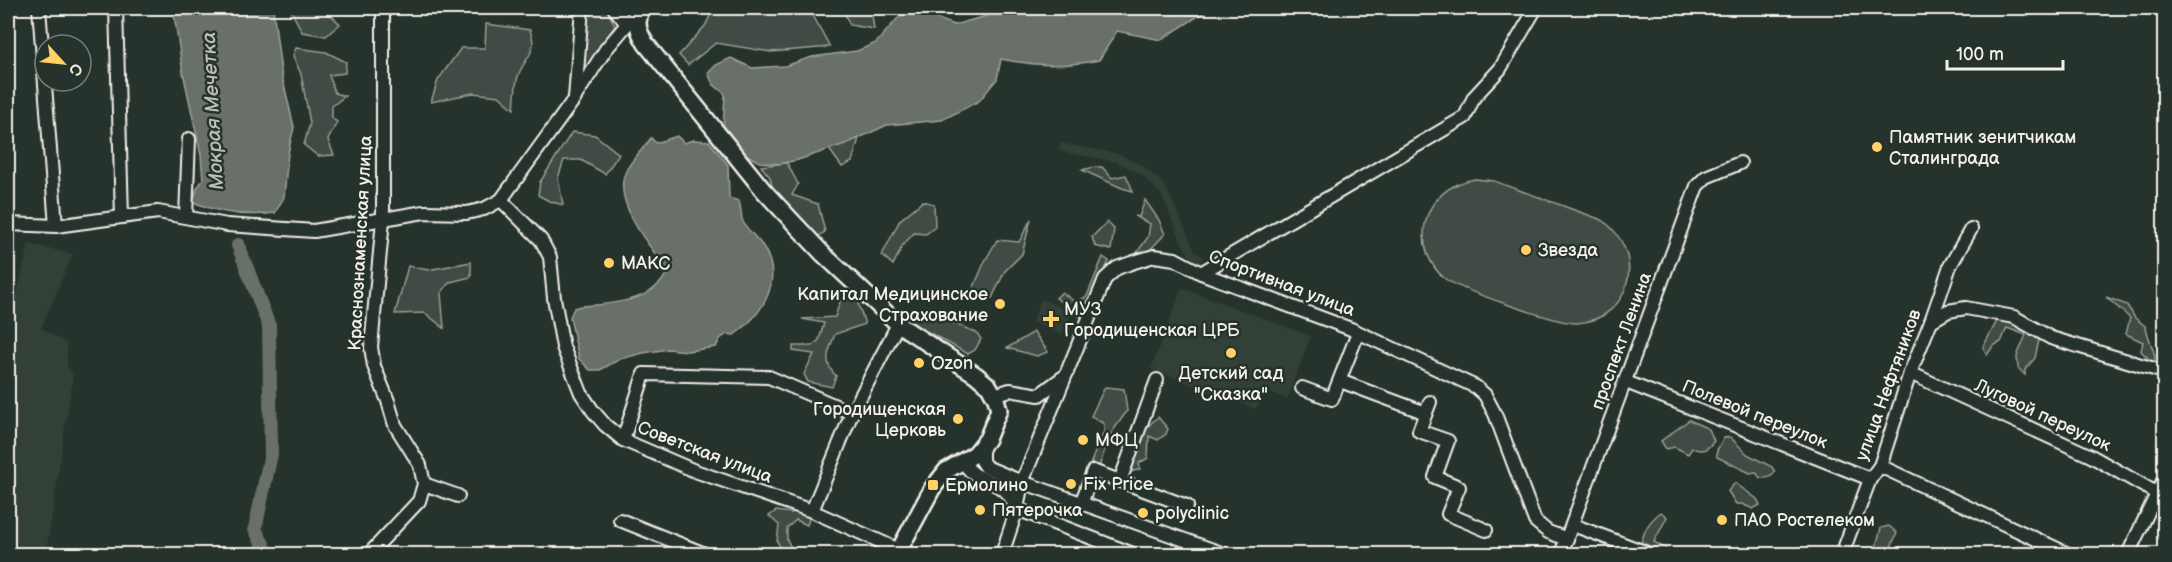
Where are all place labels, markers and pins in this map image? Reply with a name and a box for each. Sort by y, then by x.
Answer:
place label: Памятник зенитчикам Сталинграда [1889,127,2076,169]
marker: Памятник зенитчикам Сталинграда [1870,140,1884,154]
place label: Звезда [1538,240,1599,261]
marker: Звезда [1519,243,1533,257]
place label: МАКС [621,253,670,274]
marker: МАКС [602,256,616,270]
place label: Капитал Медицинское Страхование [797,284,988,326]
marker: Капитал Медицинское Страхование [993,297,1007,311]
place label: МУЗ Городищенская ЦРБ [1064,299,1240,341]
marker: МУЗ Городищенская ЦРБ [1042,310,1060,328]
marker: Детский сад "Сказка" [1224,346,1238,360]
place label: Ozon [931,353,973,374]
marker: Ozon [912,356,926,370]
place label: Детский сад "Сказка" [1179,363,1283,405]
place label: Городищенская Церковь [813,399,946,441]
marker: Городищенская Церковь [951,412,965,426]
place label: МФЦ [1095,430,1138,451]
marker: МФЦ [1076,433,1090,447]
place label: Fix Price [1083,474,1154,495]
place label: Ермолино [945,475,1028,496]
marker: Fix Price [1064,477,1078,491]
marker: Ермолино [926,478,940,492]
place label: Пятерочка [992,500,1083,521]
marker: Пятерочка [973,503,987,517]
place label: polyclinic [1155,503,1229,524]
marker: polyclinic [1136,506,1150,520]
place label: ПАО Ростелеком [1734,510,1875,531]
marker: ПАО Ростелеком [1715,513,1729,527]

